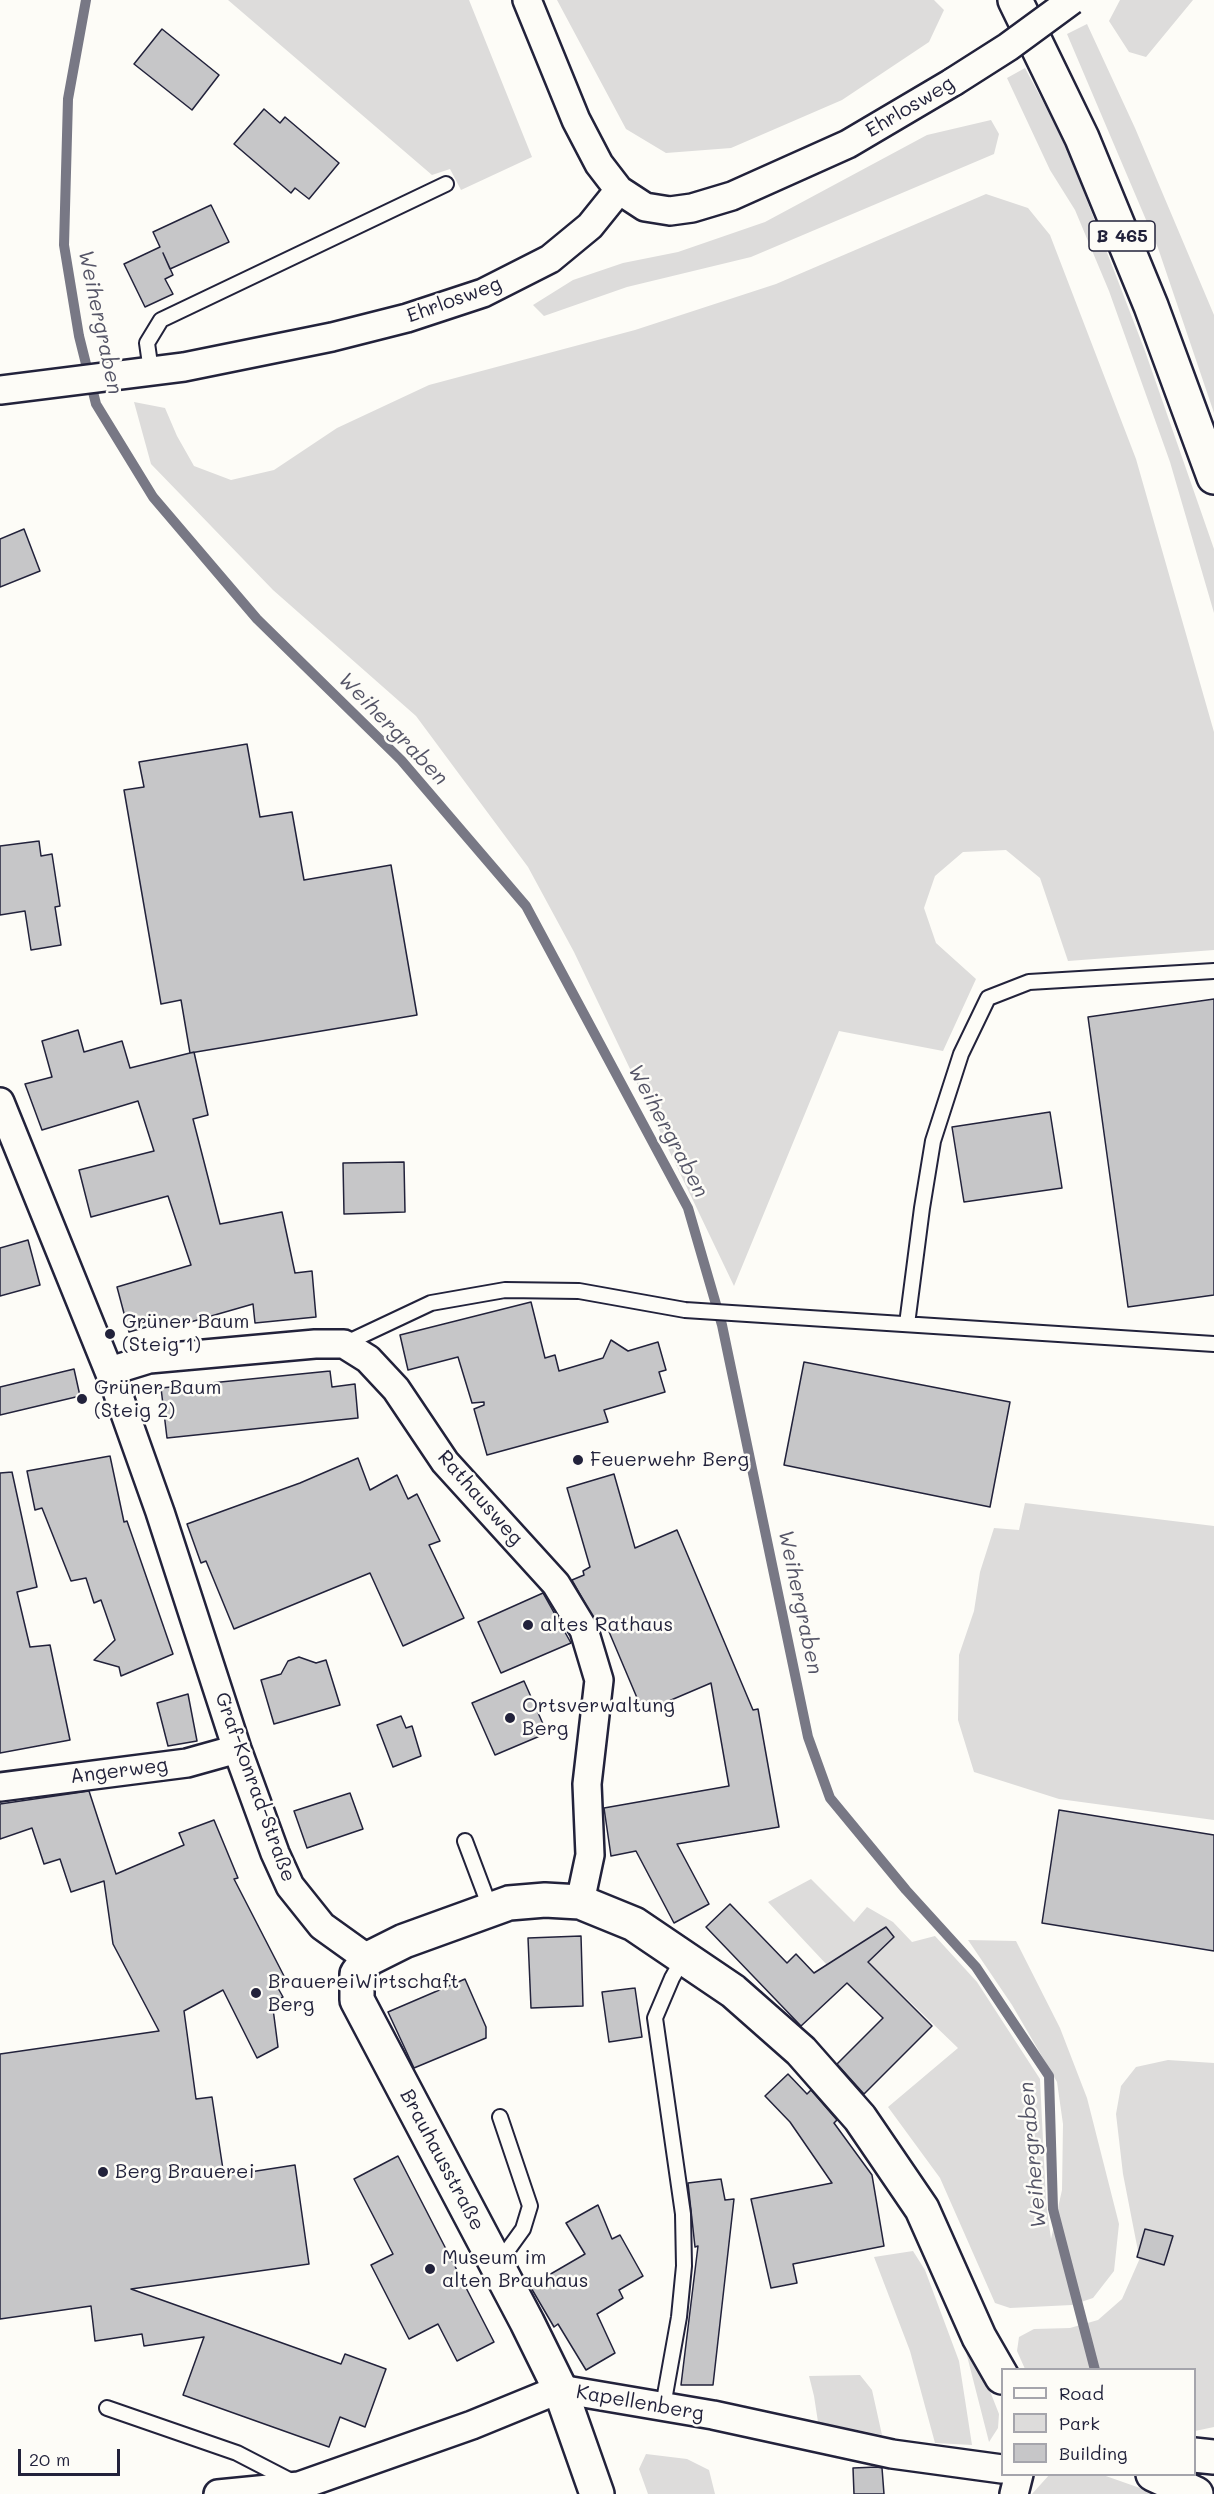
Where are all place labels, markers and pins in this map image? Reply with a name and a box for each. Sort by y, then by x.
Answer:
place label: Grüner Baum (Steig 1) [122,1310,249,1357]
marker: Grüner Baum (Steig 1) [103,1327,117,1341]
place label: Grüner Baum (Steig 2) [94,1376,221,1423]
marker: Grüner Baum (Steig 2) [75,1392,89,1406]
place label: Feuerwehr Berg [590,1448,749,1472]
marker: Feuerwehr Berg [571,1453,585,1467]
place label: altes Rathaus [540,1613,673,1637]
marker: altes Rathaus [521,1618,535,1632]
place label: Ortsverwaltung Berg [522,1694,675,1741]
marker: Ortsverwaltung Berg [503,1711,517,1725]
place label: BrauereiWirtschaft Berg [268,1970,459,2017]
marker: BrauereiWirtschaft Berg [249,1986,263,2000]
place label: Berg Brauerei [115,2160,255,2184]
marker: Berg Brauerei [96,2165,110,2179]
place label: Museum im alten Brauhaus [442,2246,588,2293]
marker: Museum im alten Brauhaus [423,2262,437,2276]

